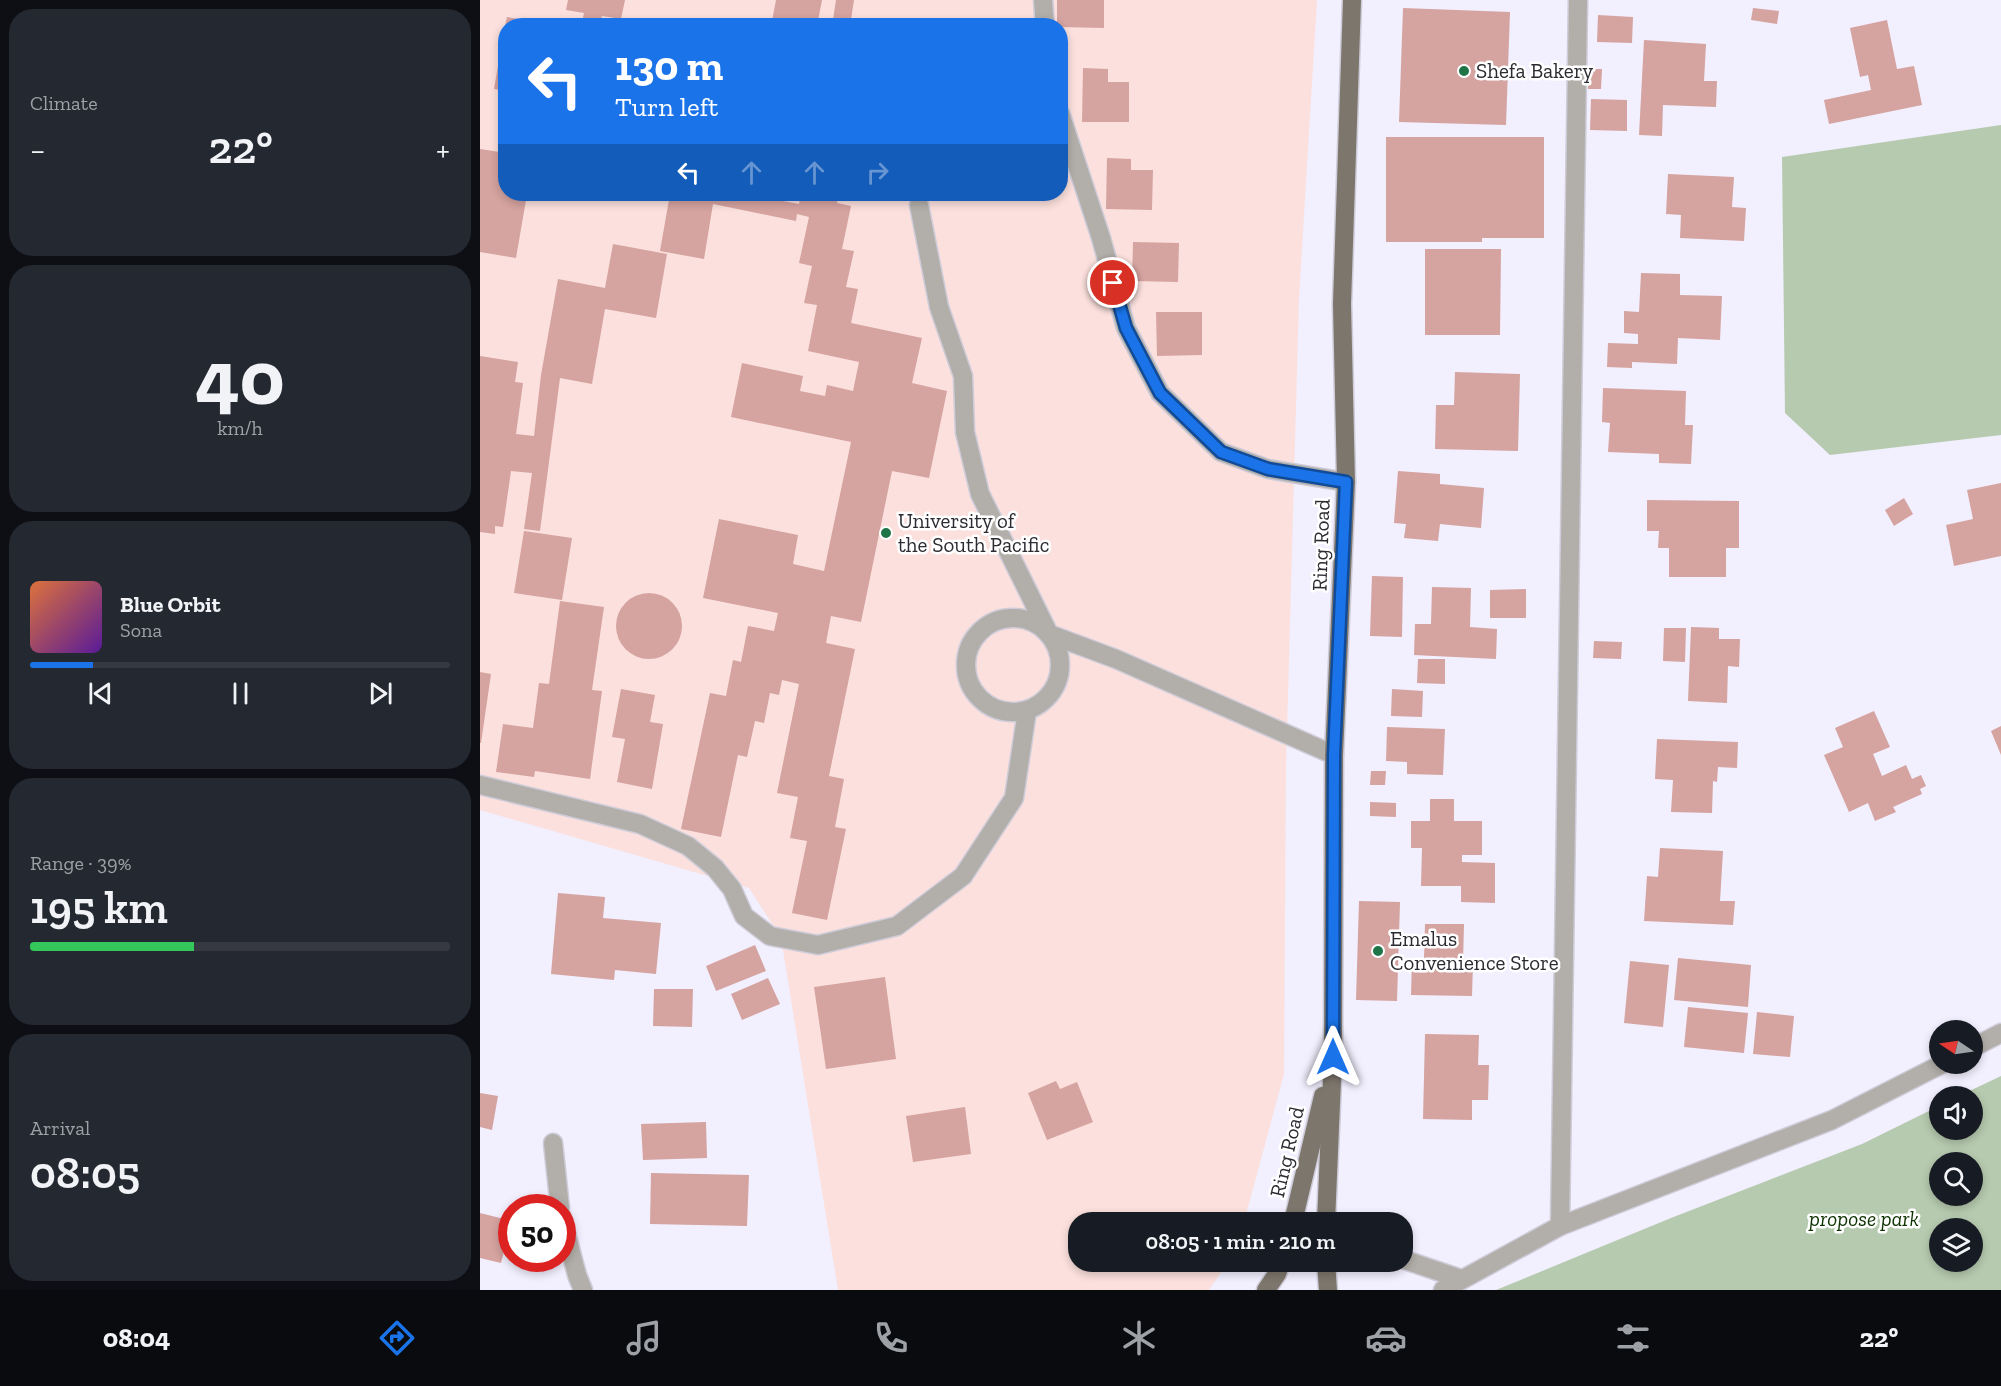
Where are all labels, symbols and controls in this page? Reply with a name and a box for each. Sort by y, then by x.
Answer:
text: 130 m [615,40,723,91]
icon: left [516,42,594,120]
place label: Shefa Bakery [1476,58,1594,83]
marker: Shefa Bakery [1457,64,1471,78]
text: Climate [30,91,98,115]
text: Turn left [615,91,718,123]
text: 22° [209,121,273,175]
text: − [30,130,45,169]
text: + [436,130,450,169]
icon: left [672,156,705,189]
icon: ahead [735,156,768,189]
icon: ahead [798,156,831,189]
icon: right [861,156,894,189]
pin [1087,257,1138,308]
icon: arrive [1096,266,1129,299]
text: 40 [195,330,285,424]
text: km/h [217,416,263,440]
street label: Ring Road [1306,498,1335,592]
place label: University of the South Pacific [898,508,1049,557]
marker: University of the South Pacific [879,526,893,540]
text: Blue Orbit [120,591,220,618]
text: Sona [120,618,162,642]
icon: previous [84,677,117,710]
icon: pause [224,677,257,710]
icon: next [364,677,397,710]
text: Range · 39% [30,851,131,875]
text: 195 km [30,881,168,935]
place label: Emalus Convenience Store [1390,926,1559,975]
marker: Emalus Convenience Store [1371,944,1385,958]
north arrow [1929,1020,1983,1074]
map controls [1929,1020,1983,1272]
position arrow [1301,1025,1365,1089]
button: sound [1929,1086,1983,1140]
street label: Ring Road [1264,1104,1309,1200]
text: Arrival [30,1116,90,1140]
text: 08:05 [30,1146,140,1200]
button: search [1929,1152,1983,1206]
speed limit sign: 50 [498,1194,576,1272]
park label: propose park [1808,1206,1919,1231]
button: layers [1929,1218,1983,1272]
text: 08:05 · 1 min · 210 m [1146,1228,1335,1255]
icon: directions [376,1317,418,1359]
icon: music [623,1317,665,1359]
icon: phone [870,1317,912,1359]
icon: climate [1118,1317,1160,1359]
icon: car [1365,1317,1407,1359]
icon: filters [1612,1317,1654,1359]
text: 08:04 [103,1322,170,1354]
text: 22° [1859,1322,1898,1354]

